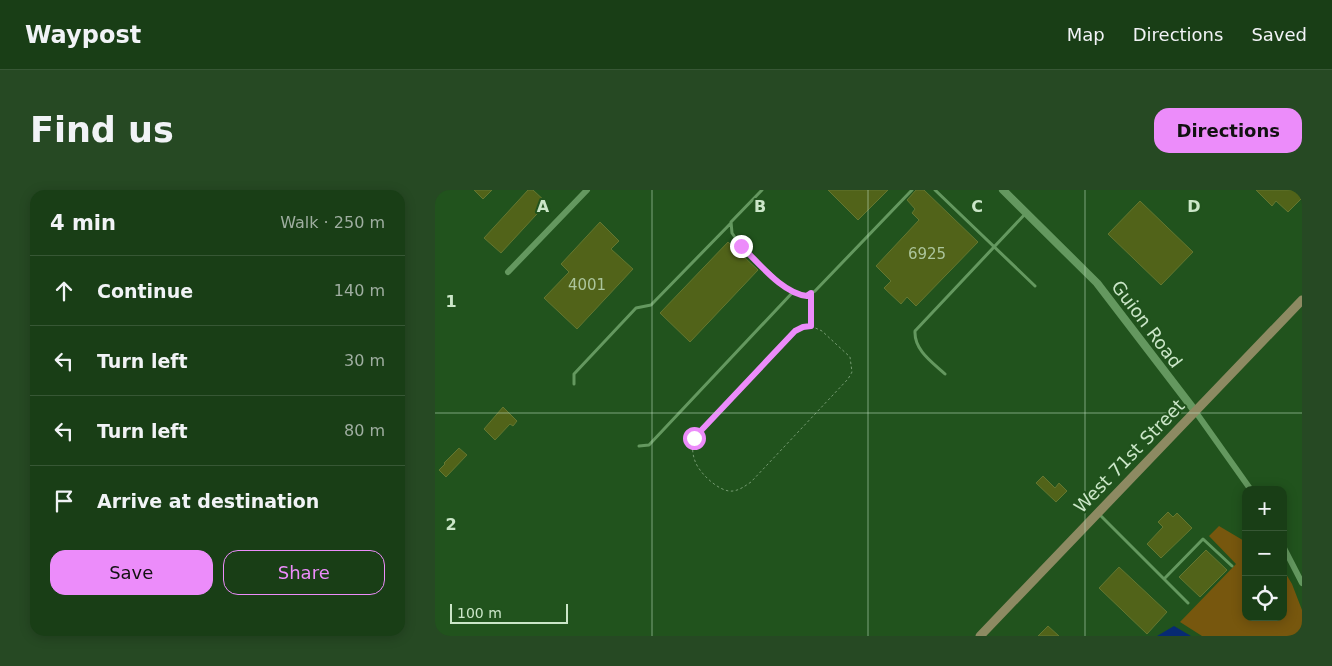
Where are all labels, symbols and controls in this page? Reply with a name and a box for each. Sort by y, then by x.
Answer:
text: Waypost [25,21,141,49]
text: Map [1067,24,1105,45]
text: Directions [1133,24,1223,45]
text: Saved [1251,24,1307,45]
button: Directions [1154,108,1302,153]
text: Find us [30,110,174,150]
text: A [537,197,550,216]
text: B [754,197,766,216]
text: C [971,197,983,216]
text: D [1187,197,1201,216]
text: 4 min [50,211,116,235]
text: Walk · 250 m [280,213,385,232]
route end [730,235,753,258]
house number: 6925 [908,245,946,263]
house number: 4001 [568,276,606,294]
street label: Guion Road [1107,276,1187,372]
icon: ahead [50,277,78,305]
text: Continue [97,280,193,302]
text: 140 m [334,281,385,300]
text: 1 [445,292,457,311]
icon: left [50,347,78,375]
text: Turn left [97,350,188,372]
text: 30 m [344,351,385,370]
street label: West 71st Street [1069,395,1189,517]
icon: left [50,417,78,445]
text: Turn left [97,420,188,442]
text: 80 m [344,421,385,440]
route start [683,427,706,450]
map controls [1242,486,1287,621]
button: + [1242,486,1287,531]
icon: arrive [50,487,78,515]
text: Arrive at destination [97,490,319,512]
text: 2 [445,515,457,534]
button: − [1242,531,1287,576]
button: Save [50,550,213,595]
button: Share [223,550,385,595]
button: locate [1242,576,1287,621]
scale bar [450,601,567,624]
text: 100 m [457,605,502,621]

